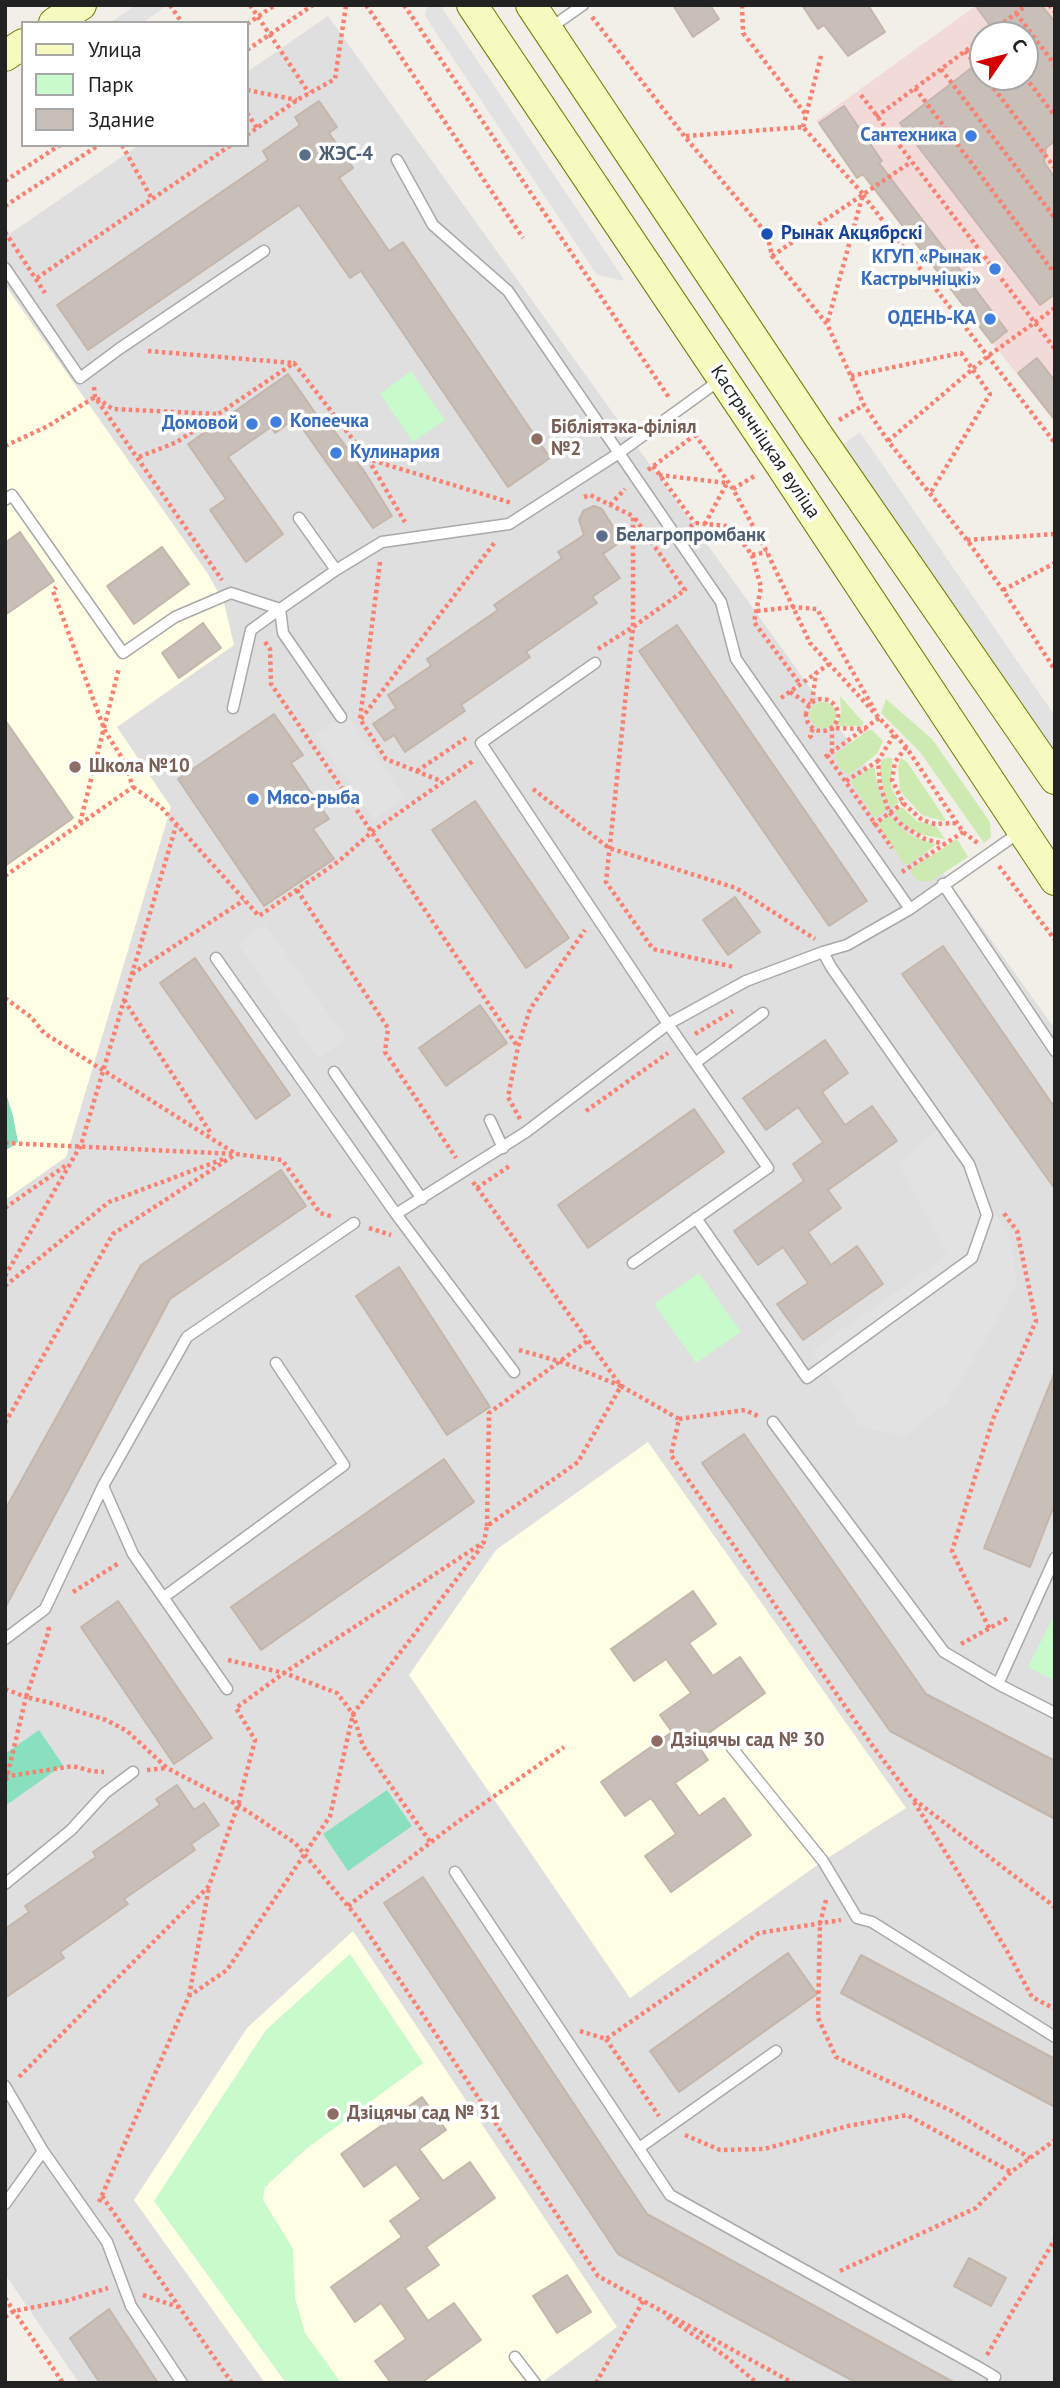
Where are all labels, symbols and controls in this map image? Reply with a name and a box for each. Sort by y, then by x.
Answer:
legend [21,21,248,147]
north arrow [969,21,1039,91]
text: С [1007,34,1032,56]
text: Улица [88,36,142,63]
text: Парк [88,71,134,98]
text: Здание [88,106,155,133]
place label: Сантехника [860,125,957,147]
marker: Сантехника [963,128,979,144]
place label: ЖЭС-4 [319,144,373,166]
marker: ЖЭС-4 [297,147,313,163]
place label: Рынак Акцябрскі [781,223,923,245]
marker: Рынак Акцябрскі [759,226,775,242]
place label: КГУП «Рынак Кастрычніцкі» [861,247,981,291]
marker: КГУП «Рынак Кастрычніцкі» [987,261,1003,277]
place label: ОДЕНЬ-КА [888,308,976,330]
marker: ОДЕНЬ-КА [982,311,998,327]
street label: Кастрычніцкая вуліца [705,361,825,523]
place label: Копеечка [290,411,369,433]
place label: Домовой [162,413,238,435]
marker: Копеечка [268,414,284,430]
marker: Домовой [244,416,260,432]
place label: Бібліятэка-філіял №2 [551,417,696,461]
marker: Бібліятэка-філіял №2 [529,431,545,447]
place label: Кулинария [350,442,440,464]
marker: Кулинария [328,445,344,461]
place label: Белагропромбанк [616,525,765,547]
marker: Белагропромбанк [594,528,610,544]
place label: Школа №10 [89,756,190,778]
marker: Школа №10 [67,759,83,775]
place label: Мясо-рыба [267,788,360,810]
marker: Мясо-рыба [245,791,261,807]
place label: Дзіцячы сад № 30 [671,1730,825,1752]
marker: Дзіцячы сад № 30 [649,1733,665,1749]
place label: Дзіцячы сад № 31 [347,2103,501,2125]
marker: Дзіцячы сад № 31 [325,2106,341,2122]

